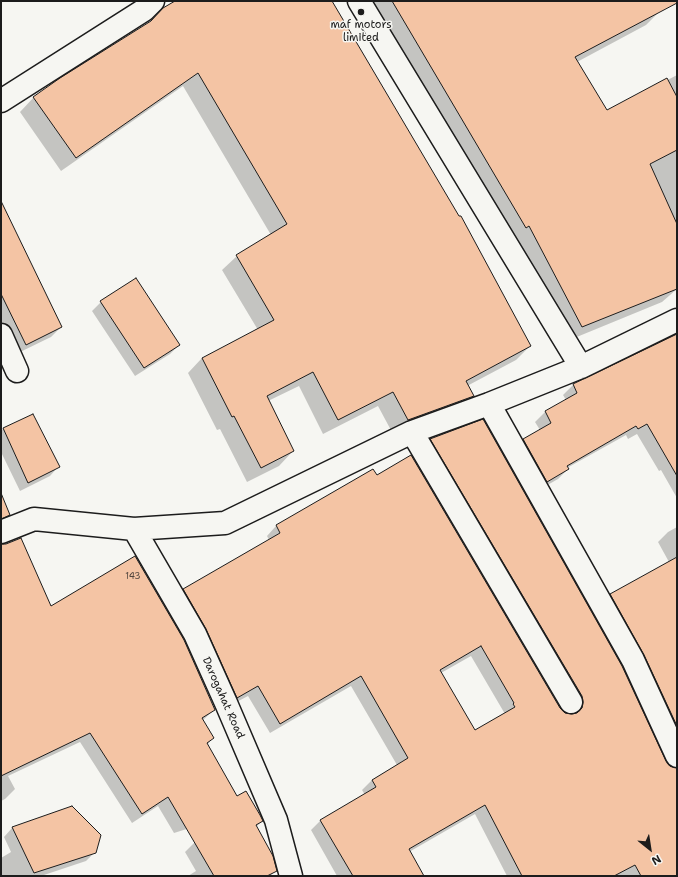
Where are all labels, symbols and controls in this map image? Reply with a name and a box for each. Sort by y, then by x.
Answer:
marker: maf motors limited [356,7,366,17]
place label: maf motors limited [330,18,392,44]
house number: 143 [125,572,141,582]
street label: Darogahat Road [199,655,247,741]
north arrow [630,829,670,869]
text: N [649,851,664,869]

